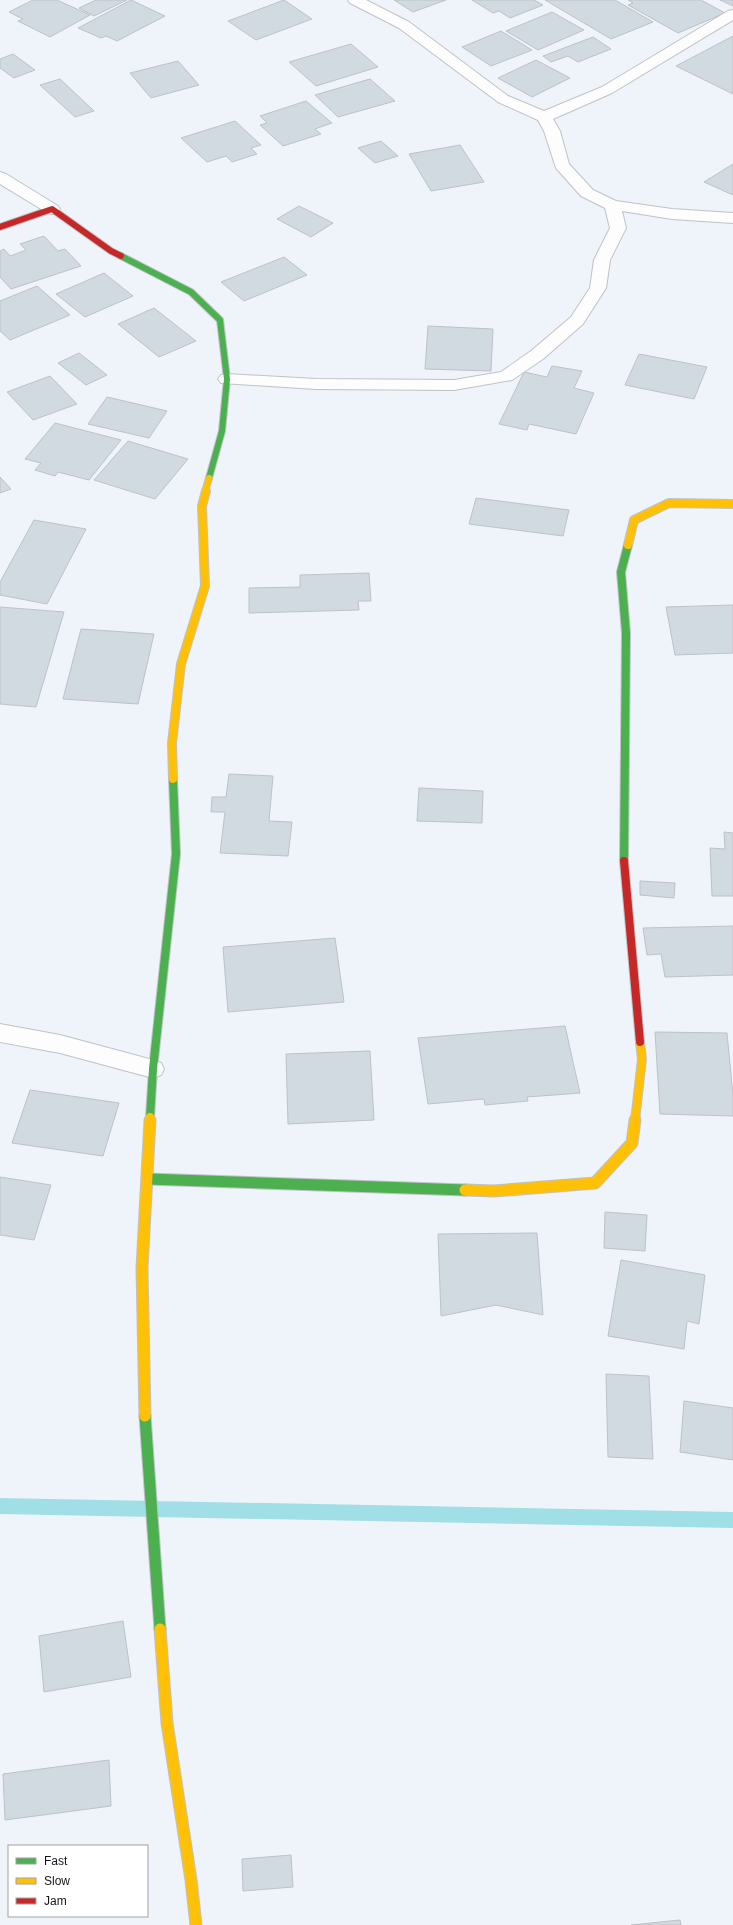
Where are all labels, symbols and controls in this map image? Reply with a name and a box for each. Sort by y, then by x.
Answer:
legend [8,1845,148,1917]
text: Fast [44,1854,68,1868]
text: Slow [44,1874,70,1888]
text: Jam [44,1894,67,1908]

